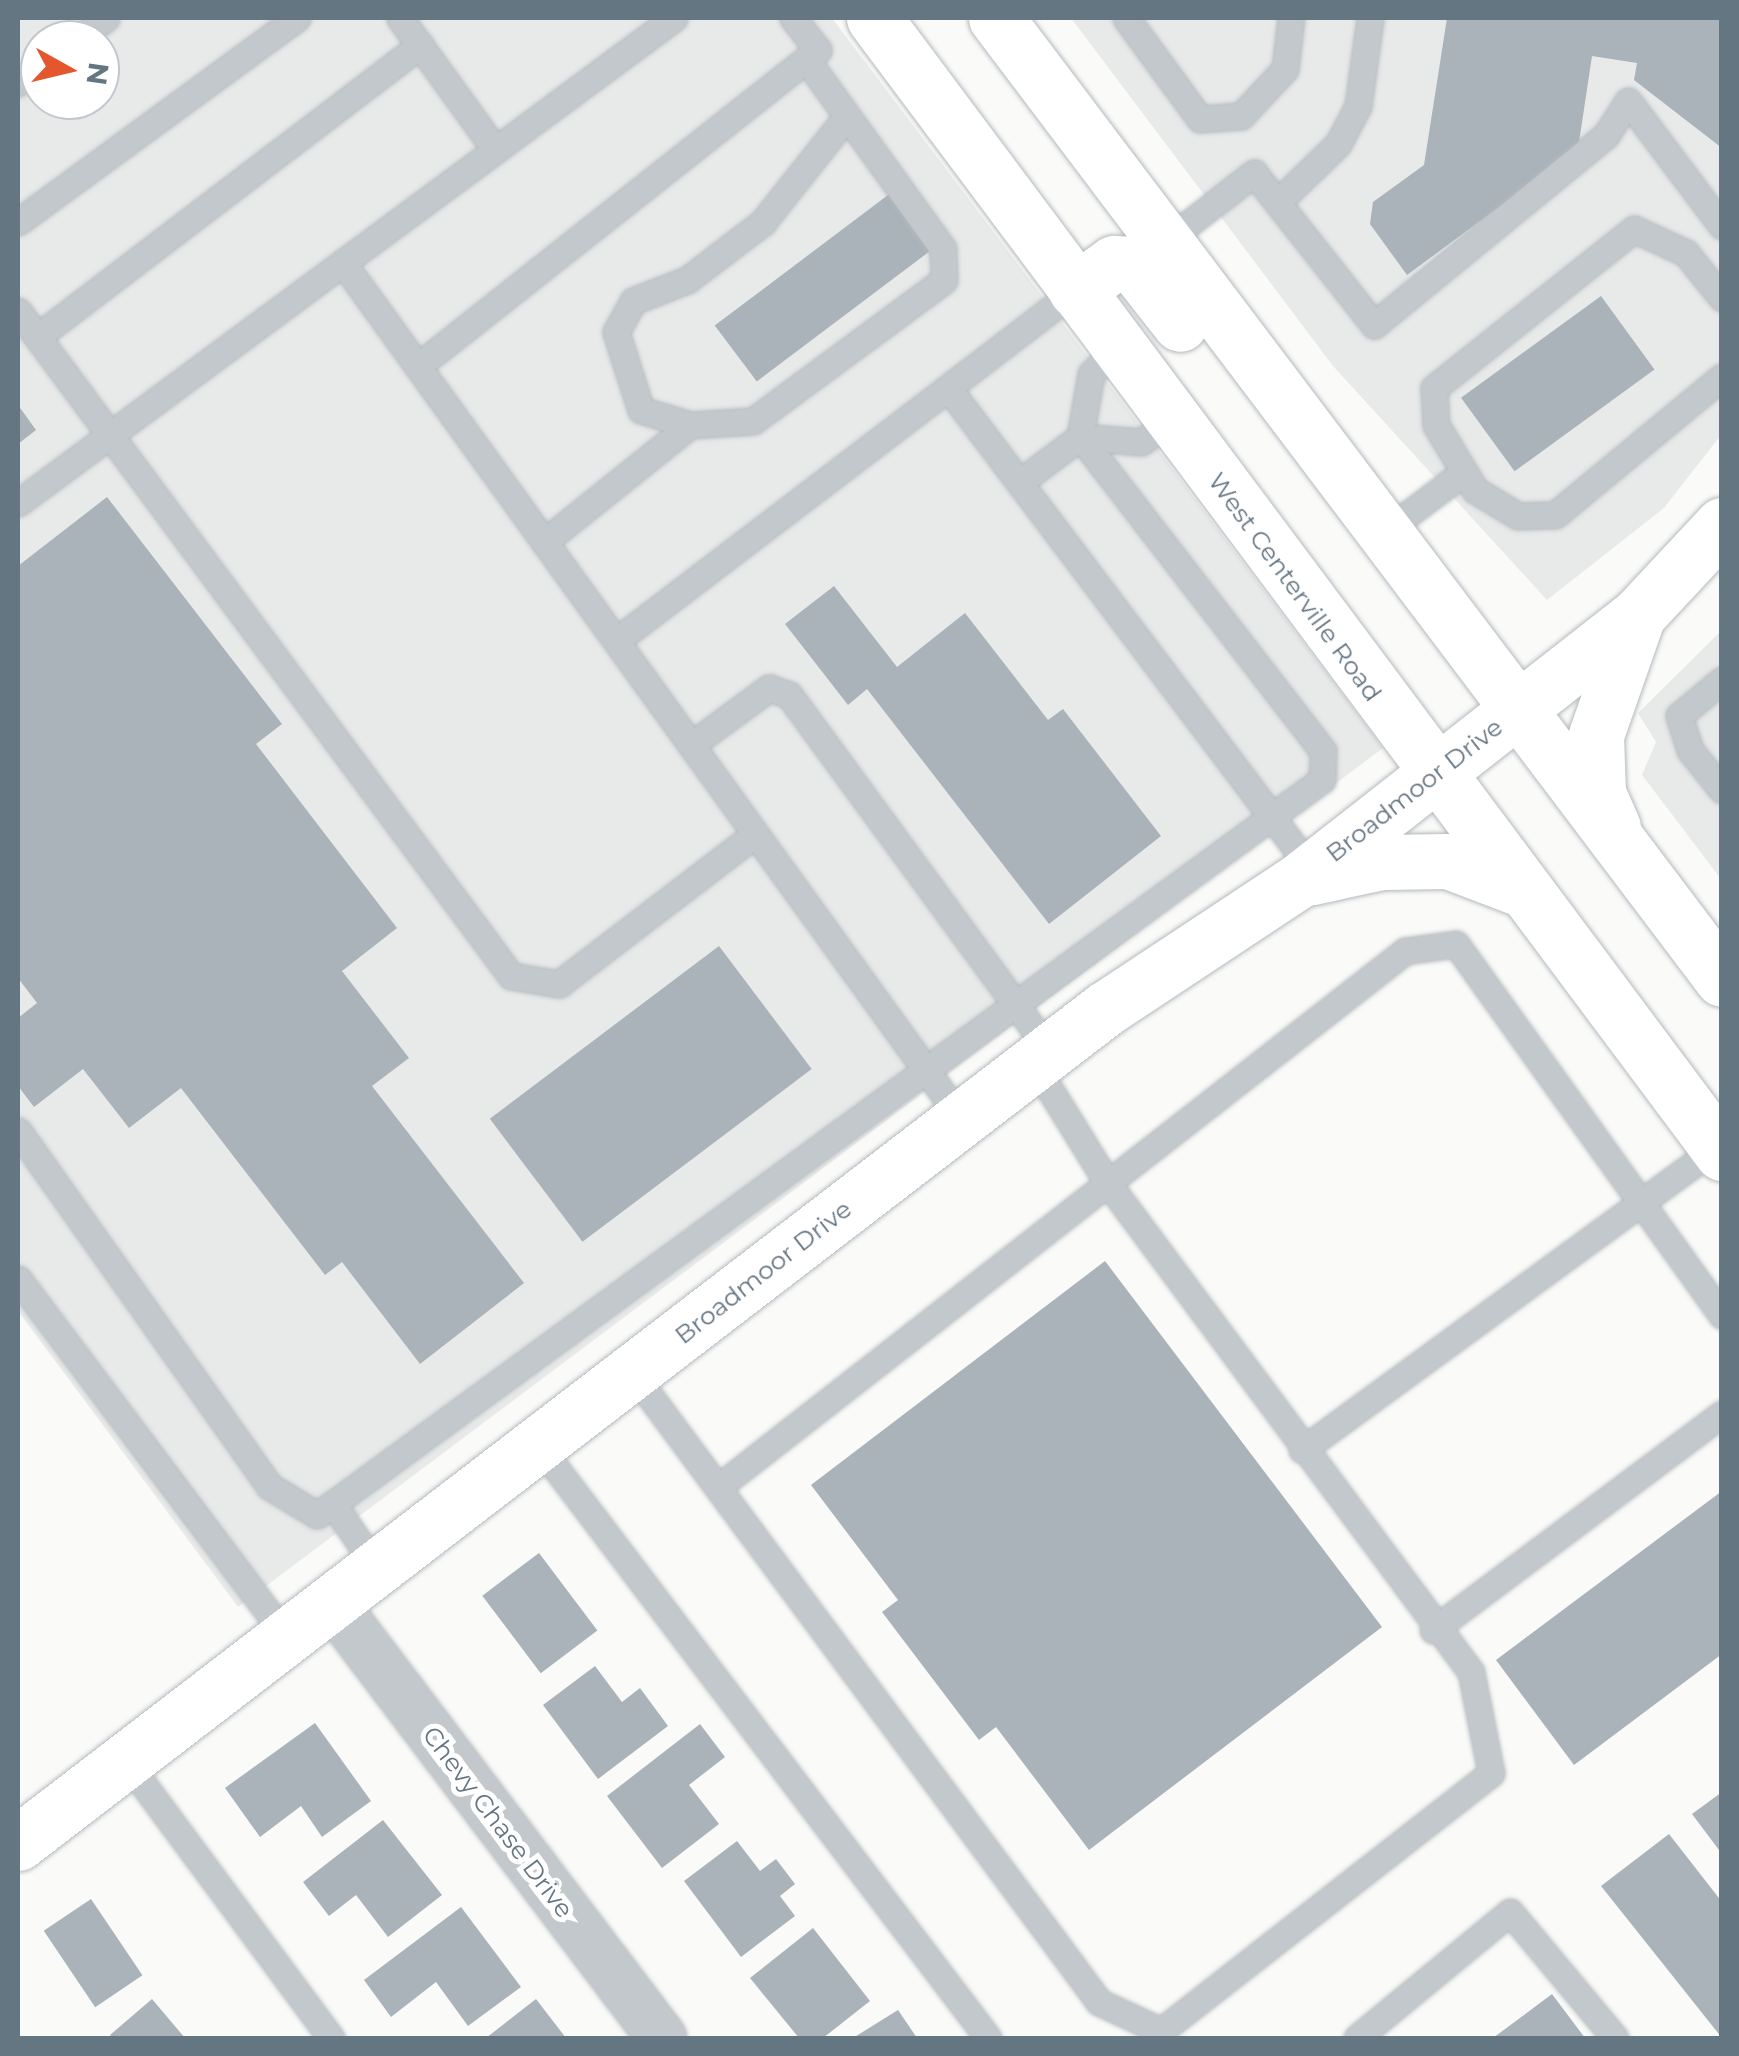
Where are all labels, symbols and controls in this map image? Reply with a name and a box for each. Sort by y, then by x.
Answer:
north arrow [20,20,120,120]
text: N [79,60,116,87]
street label: West Centerville Road [1202,467,1388,707]
street label: Broadmoor Drive [1320,712,1508,868]
street label: Broadmoor Drive [669,1194,857,1350]
street label: Chevy Chase Drive [416,1720,580,1924]

